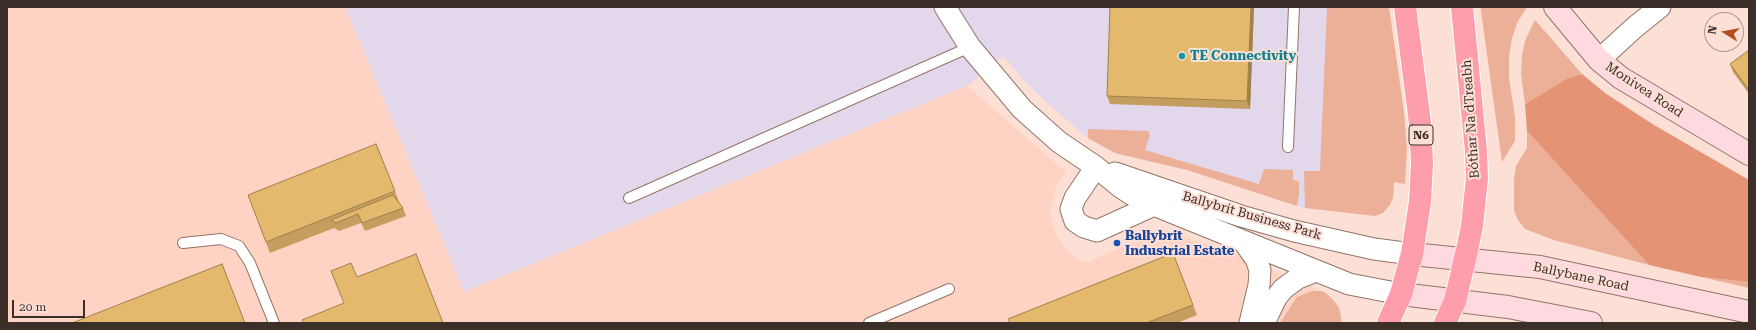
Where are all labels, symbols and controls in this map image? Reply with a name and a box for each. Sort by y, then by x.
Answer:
north arrow [1704,12,1744,52]
text: N [1706,24,1720,35]
place label: TE Connectivity [1190,48,1296,64]
marker: TE Connectivity [1177,51,1187,61]
street label: Bóthar Na dTreabh [1459,59,1483,179]
street label: Monivea Road [1602,59,1686,121]
road number: N6 [1409,125,1433,145]
street label: Ballybrit Business Park [1181,189,1323,243]
place label: Ballybrit Industrial Estate [1125,228,1234,259]
marker: Ballybrit Industrial Estate [1112,238,1122,248]
street label: Ballybane Road [1532,259,1630,295]
scale bar [14,292,87,318]
text: 20 m [19,300,46,314]

